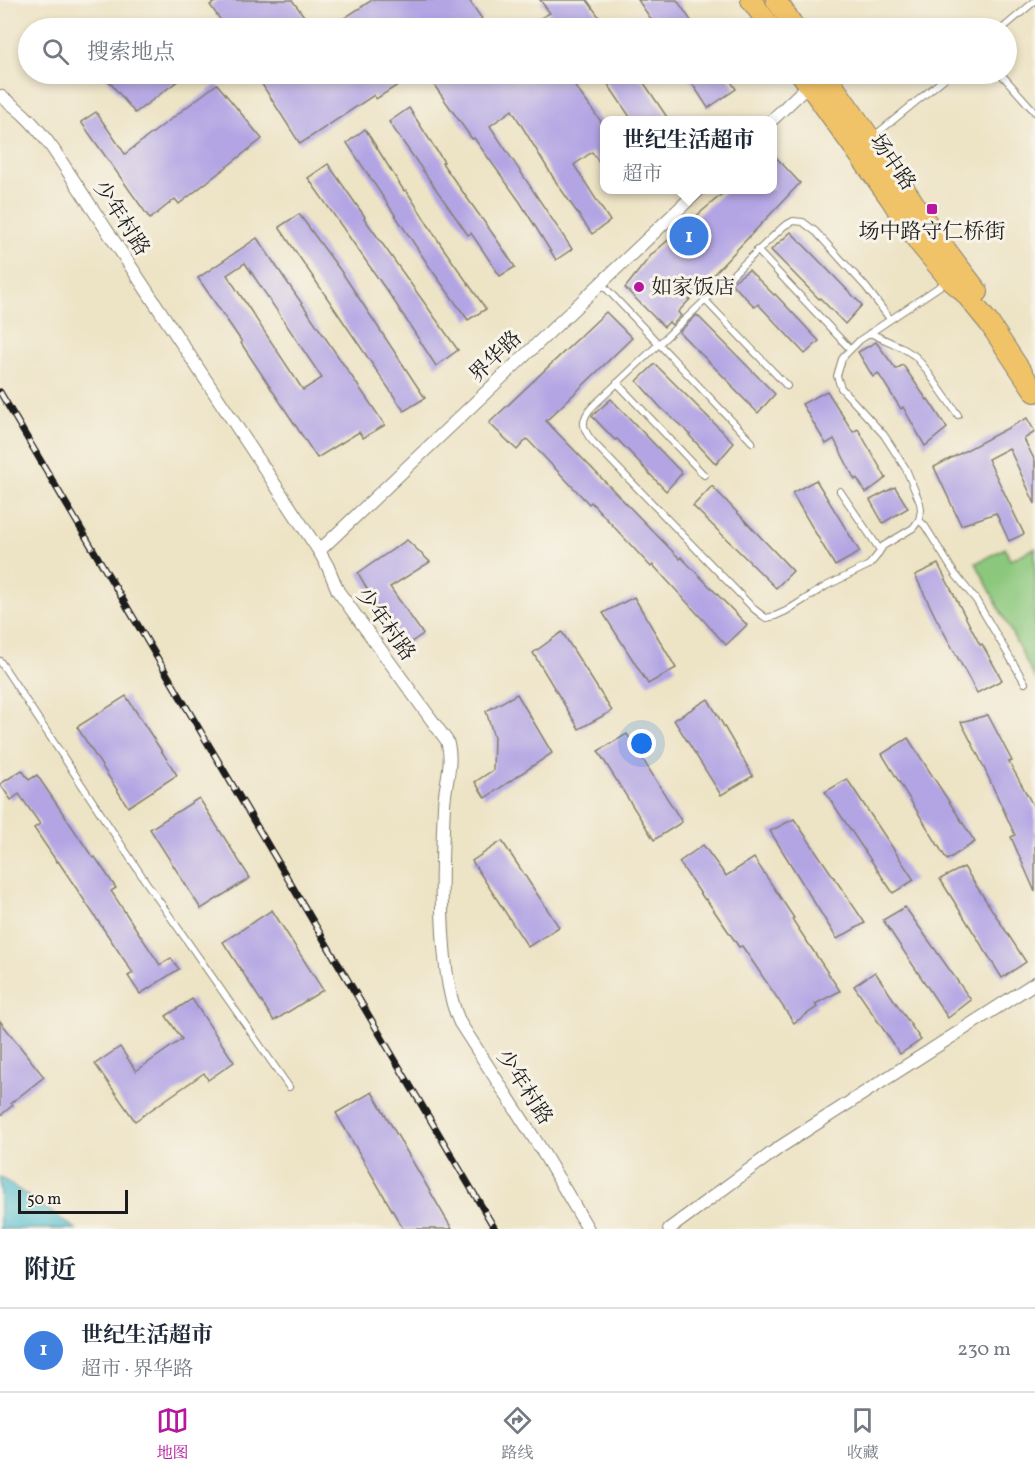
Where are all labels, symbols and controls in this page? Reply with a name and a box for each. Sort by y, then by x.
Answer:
search box [18,18,1017,84]
icon: search [39,35,72,68]
text: 搜索地点 [87,38,175,69]
popup [600,116,777,194]
text: 世纪生活超市 [622,126,755,157]
street label: 场中路 [862,129,922,197]
text: 超市 [622,161,662,189]
street label: 少年村路 [86,176,156,262]
marker: 场中路守仁桥街 [925,202,939,216]
pin: 1 [670,214,708,258]
place label: 场中路守仁桥街 [859,218,1006,247]
place label: 如家饭店 [651,274,735,303]
marker: 如家饭店 [632,280,646,294]
street label: 界华路 [463,325,529,389]
street label: 少年村路 [348,582,421,667]
your location [627,729,656,758]
street label: 少年村路 [489,1045,559,1131]
scale bar [18,1187,128,1214]
text: 50 m [27,1189,61,1211]
text: 附近 [24,1253,76,1289]
text: 世纪生活超市 [81,1321,213,1352]
text: 1 [39,1336,48,1364]
text: 230 m [957,1336,1011,1364]
text: 超市 · 界华路 [81,1356,193,1384]
tab: 地图 [156,1404,189,1465]
tab: 路线 [501,1404,534,1465]
tab: 收藏 [846,1404,879,1465]

